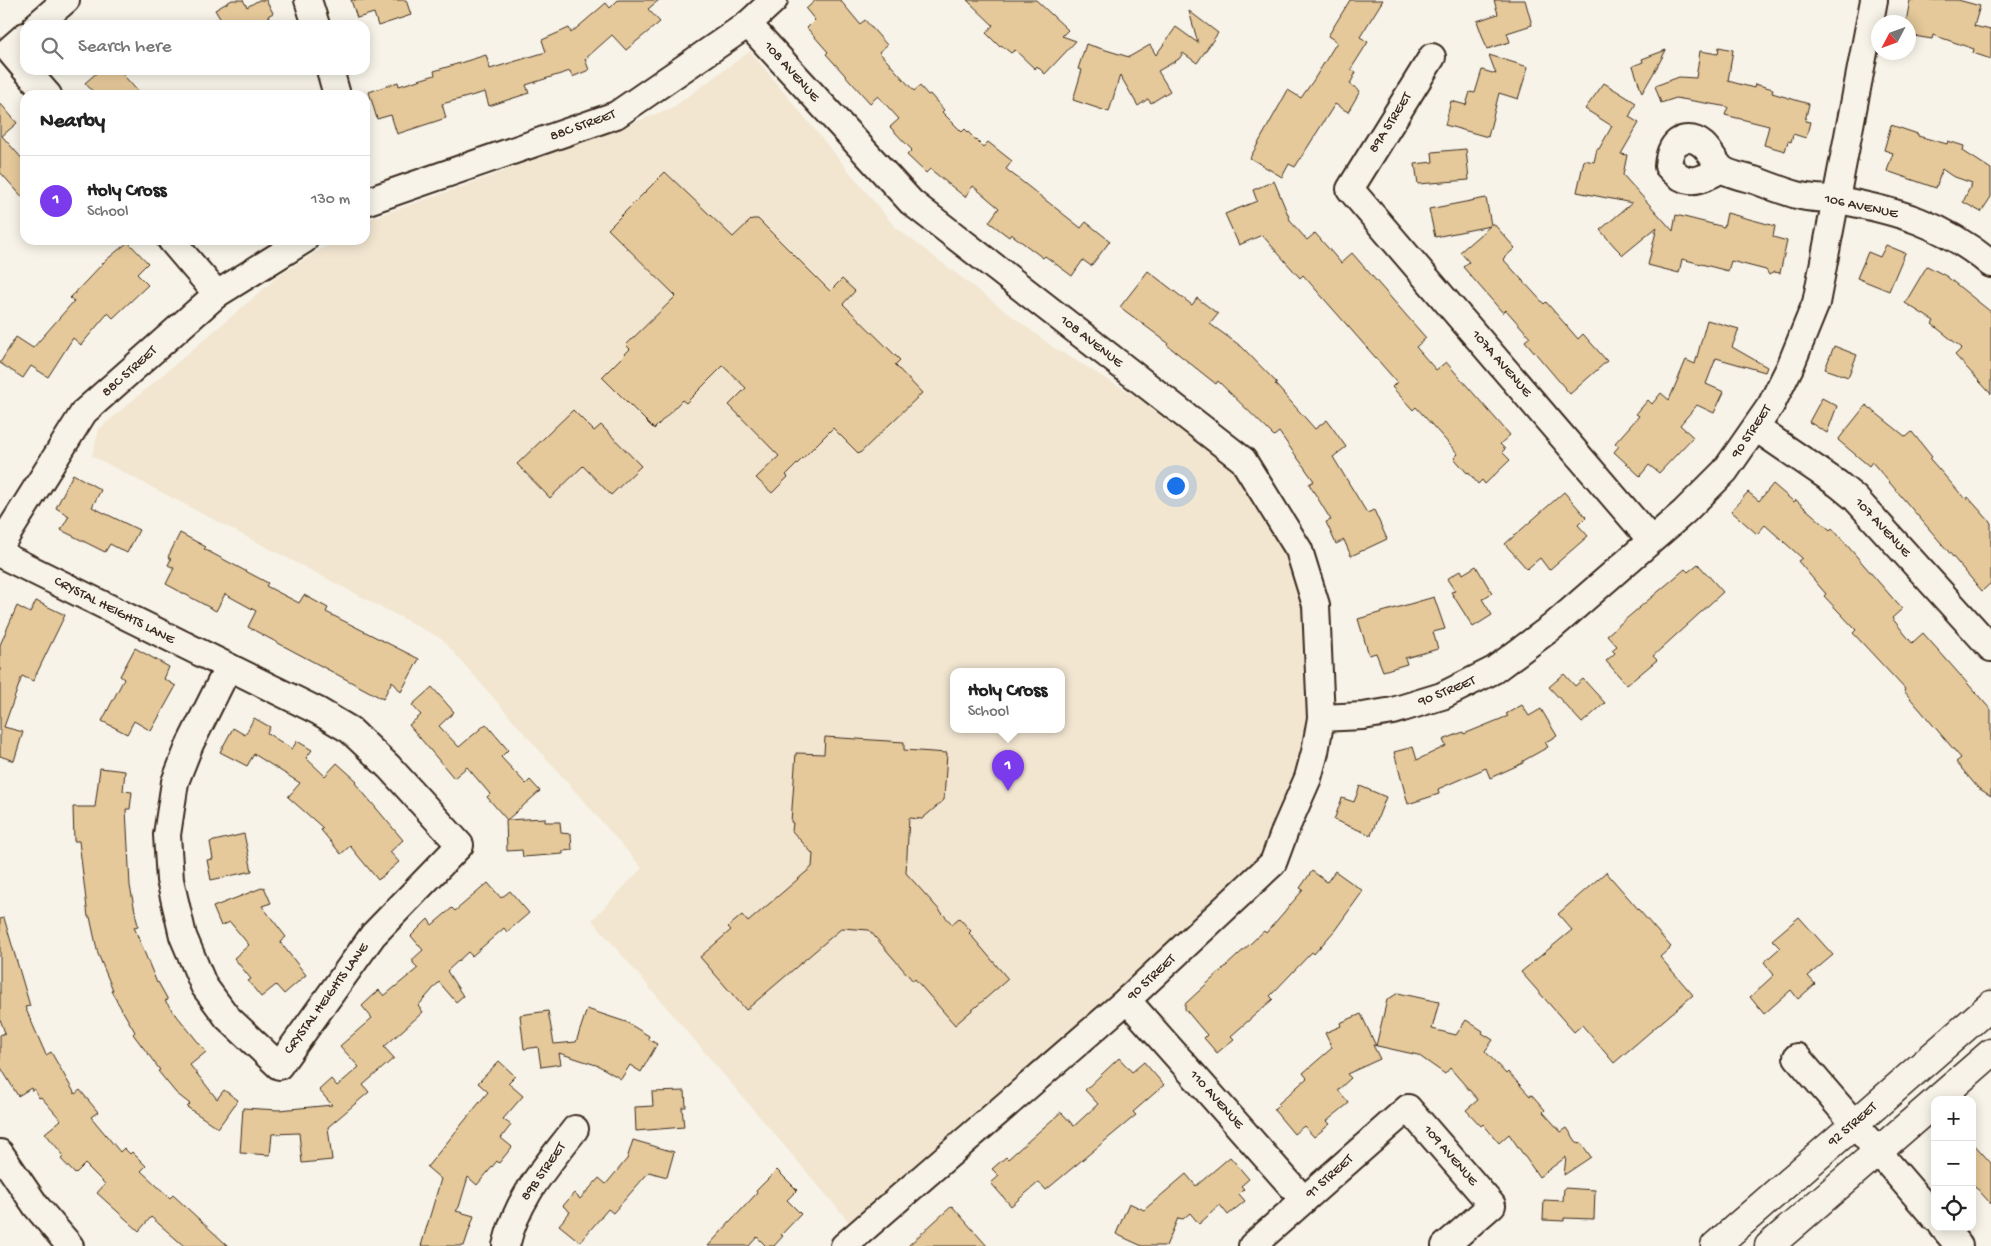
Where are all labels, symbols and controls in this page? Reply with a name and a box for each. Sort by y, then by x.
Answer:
north arrow [1871,15,1916,60]
search box [20,20,370,75]
icon: search [38,34,66,62]
text: Search here [78,36,172,59]
street label: 108 AVENUE [759,38,823,107]
street label: 89A STREET [1366,89,1417,156]
street label: 88C STREET [548,106,619,146]
text: Nearby [40,110,105,135]
text: Holy Cross [87,180,167,203]
text: 1 [53,191,59,210]
text: 130 m [311,191,350,210]
street label: 106 AVENUE [1822,191,1901,223]
text: School [87,203,129,222]
street label: 108 AVENUE [1055,312,1127,373]
street label: 107A AVENUE [1467,326,1536,402]
street label: 88C STREET [99,342,162,401]
street label: 90 STREET [1728,402,1776,463]
your location [1163,473,1189,499]
street label: 107 AVENUE [1850,494,1915,562]
street label: CRYSTAL HEIGHTS LANE [51,573,178,649]
popup [950,668,1065,733]
street label: 90 STREET [1415,673,1479,712]
text: Holy Cross [968,680,1047,703]
text: School [968,703,1009,722]
pin: 1 [992,750,1024,791]
street label: CRYSTAL HEIGHTS LANE [281,939,374,1058]
street label: 90 STREET [1123,951,1180,1005]
street label: 110 AVENUE [1184,1066,1248,1134]
map controls [1931,1096,1976,1231]
button: + [1931,1096,1976,1141]
street label: 92 STREET [1824,1099,1881,1152]
street label: 109 AVENUE [1418,1121,1482,1191]
street label: 89B STREET [518,1139,571,1204]
button: − [1931,1141,1976,1186]
street label: 91 STREET [1302,1151,1358,1203]
button: locate [1931,1186,1976,1231]

